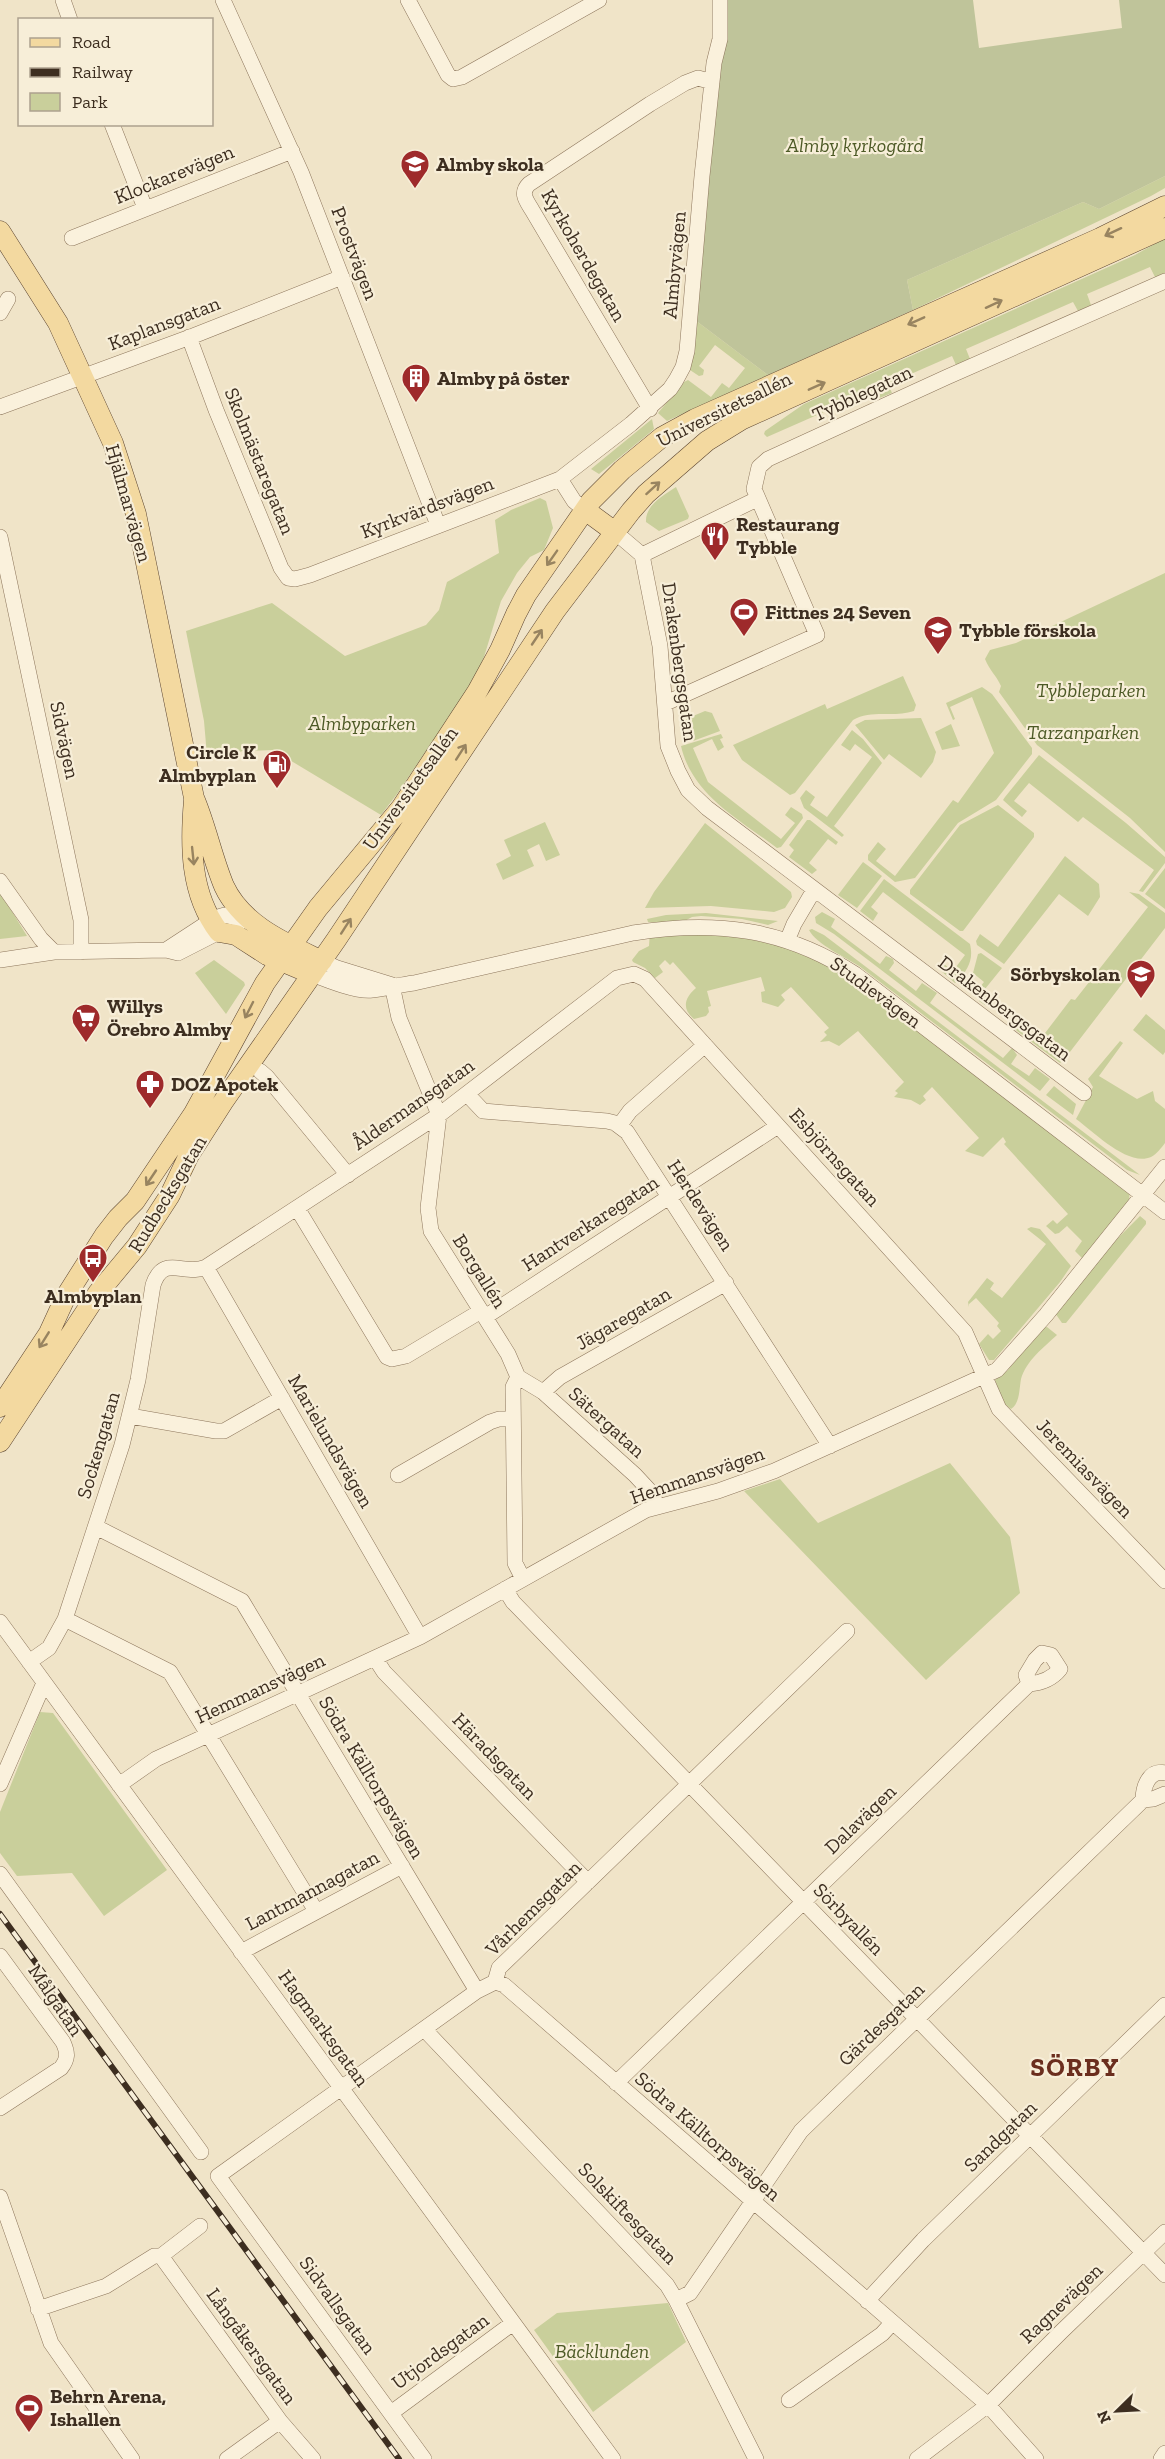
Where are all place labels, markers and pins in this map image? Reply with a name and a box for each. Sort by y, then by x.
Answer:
school or university icon: Almby skola [399,148,431,190]
place label: Almby skola [436,152,544,176]
building icon: Almby på öster [400,362,432,404]
place label: Almby på öster [437,366,570,390]
place label: Restaurang Tybble [736,512,840,559]
restaurant icon: Restaurang Tybble [699,520,731,562]
sports icon: Fittnes 24 Seven [728,596,760,638]
place label: Fittnes 24 Seven [765,600,911,624]
school or university icon: Tybble förskola [922,614,954,656]
place label: Tybble förskola [959,618,1096,642]
place label: Circle K Almbyplan [159,740,257,787]
fuel station icon: Circle K Almbyplan [261,748,293,790]
school or university icon: Sörbyskolan [1125,958,1157,1000]
place label: Sörbyskolan [1010,962,1120,986]
place label: Willys Örebro Almby [107,994,232,1041]
supermarket icon: Willys Örebro Almby [70,1002,102,1044]
pharmacy icon: DOZ Apotek [134,1068,166,1110]
place label: DOZ Apotek [171,1072,278,1096]
bus stop icon: Almbyplan [77,1242,109,1284]
place label: Almbyplan [44,1284,142,1308]
place label: Behrn Arena, Ishallen [50,2384,166,2431]
sports icon: Behrn Arena, Ishallen [13,2392,45,2434]

